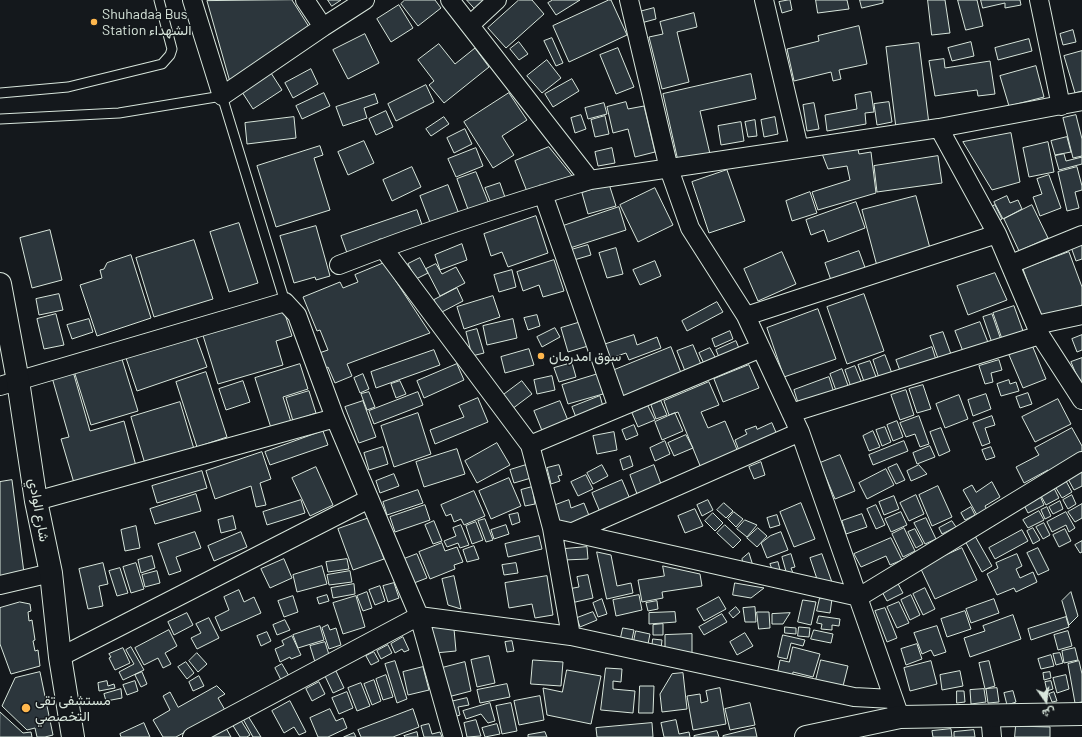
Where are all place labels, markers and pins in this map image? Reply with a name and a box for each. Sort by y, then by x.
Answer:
place label: Shuhadaa Bus Station الشهداء [102,6,191,38]
marker: Shuhadaa Bus Station الشهداء [89,17,99,27]
place label: سوق امدرمان [549,348,621,364]
marker: سوق امدرمان [536,351,546,361]
place label: مستشفى تقى التخصصي [35,692,111,724]
marker: مستشفى تقى التخصصي [20,702,32,714]

